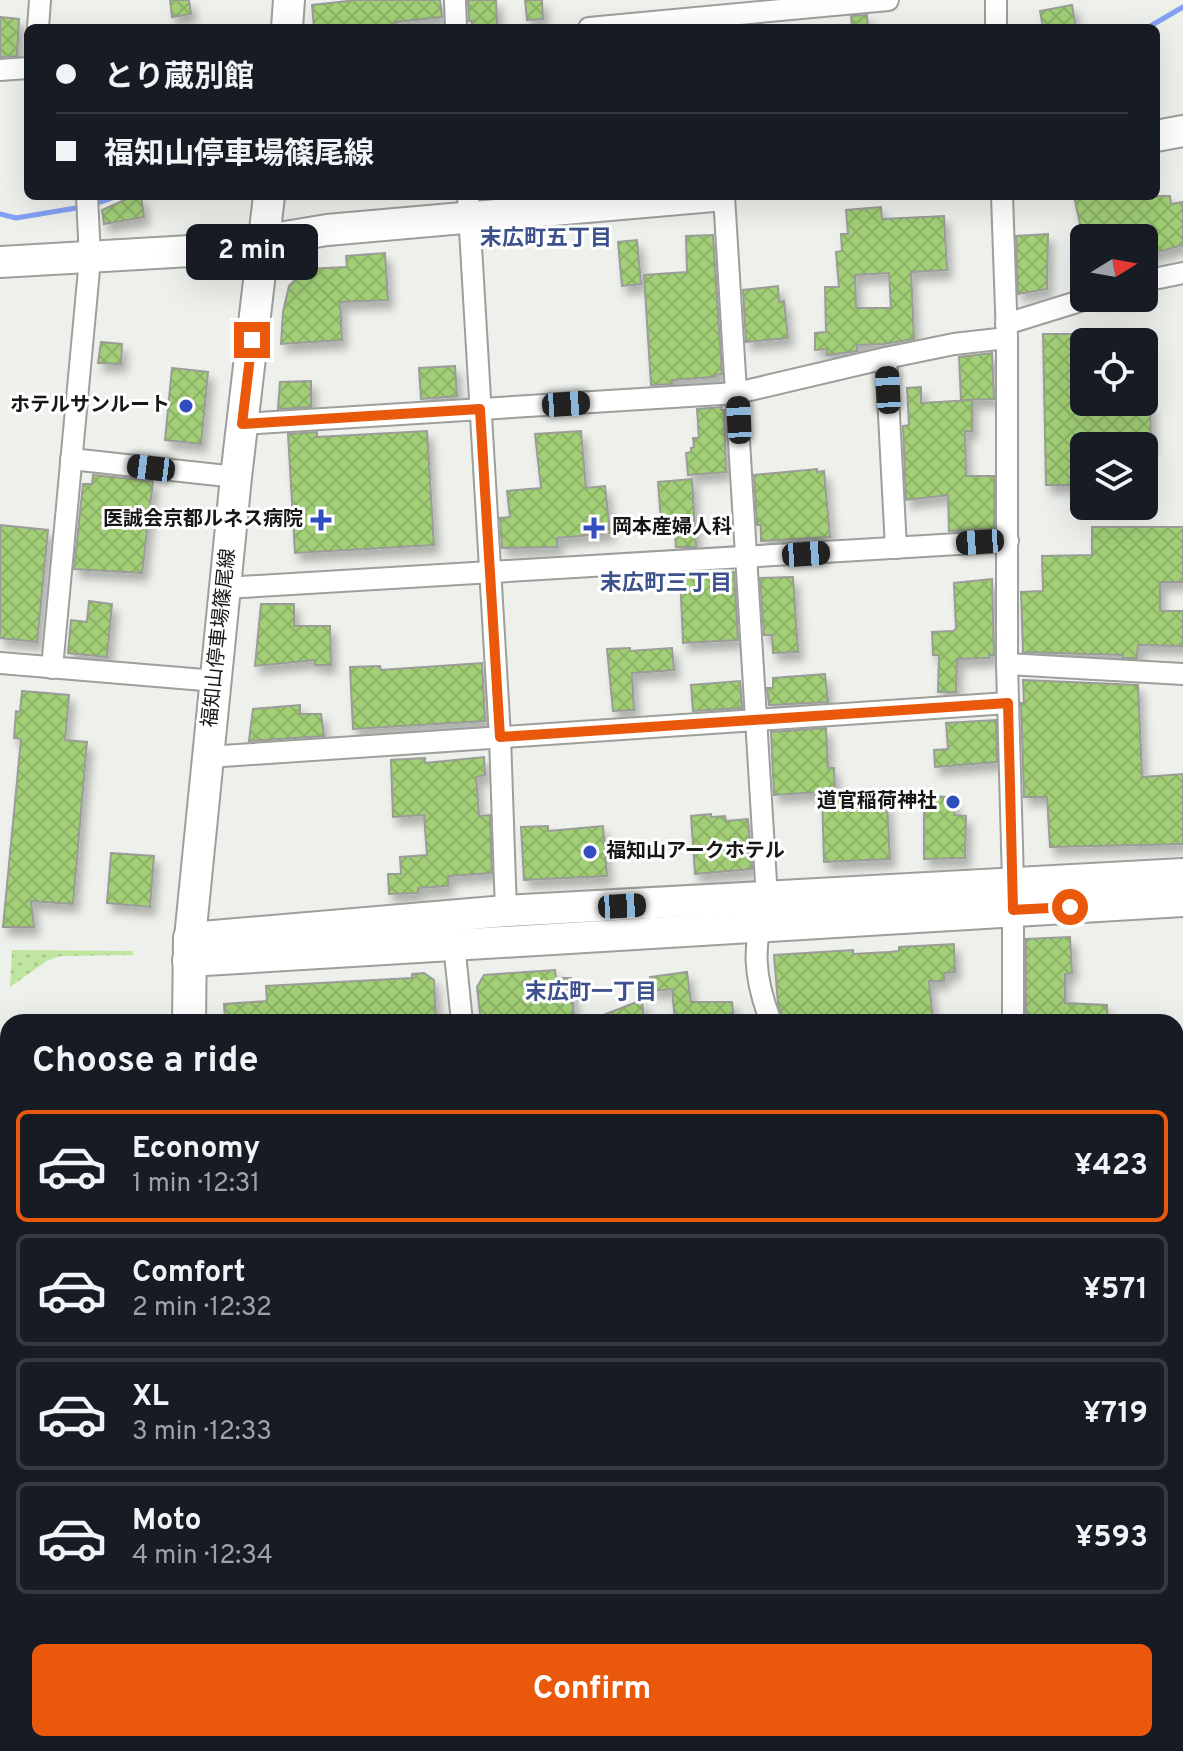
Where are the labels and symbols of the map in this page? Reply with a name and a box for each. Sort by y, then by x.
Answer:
callout: 2 min [186,224,318,280]
north arrow [1070,224,1158,312]
district label: 末広町五丁目 [480,226,612,253]
route end [234,322,270,358]
car [875,365,901,415]
car [541,390,591,418]
place label: ホテルサンルート [10,393,170,419]
car [726,395,752,445]
marker: ホテルサンルート [177,397,195,415]
car [126,453,176,483]
place label: 医誠会京都ルネス病院 [103,507,303,533]
marker: 医誠会京都ルネス病院 [310,509,332,531]
place label: 岡本産婦人科 [612,515,732,541]
marker: 岡本産婦人科 [583,517,605,539]
car [955,528,1005,556]
car [781,540,831,568]
street label: 福知山停車場篠尾線 [198,547,242,729]
district label: 末広町三丁目 [600,571,732,598]
place label: 道官稲荷神社 [817,789,937,815]
marker: 道官稲荷神社 [944,793,962,811]
place label: 福知山アークホテル [606,839,785,865]
marker: 福知山アークホテル [581,843,599,861]
route start [1052,889,1088,925]
car [597,893,647,919]
district label: 末広町一丁目 [525,980,657,1007]

